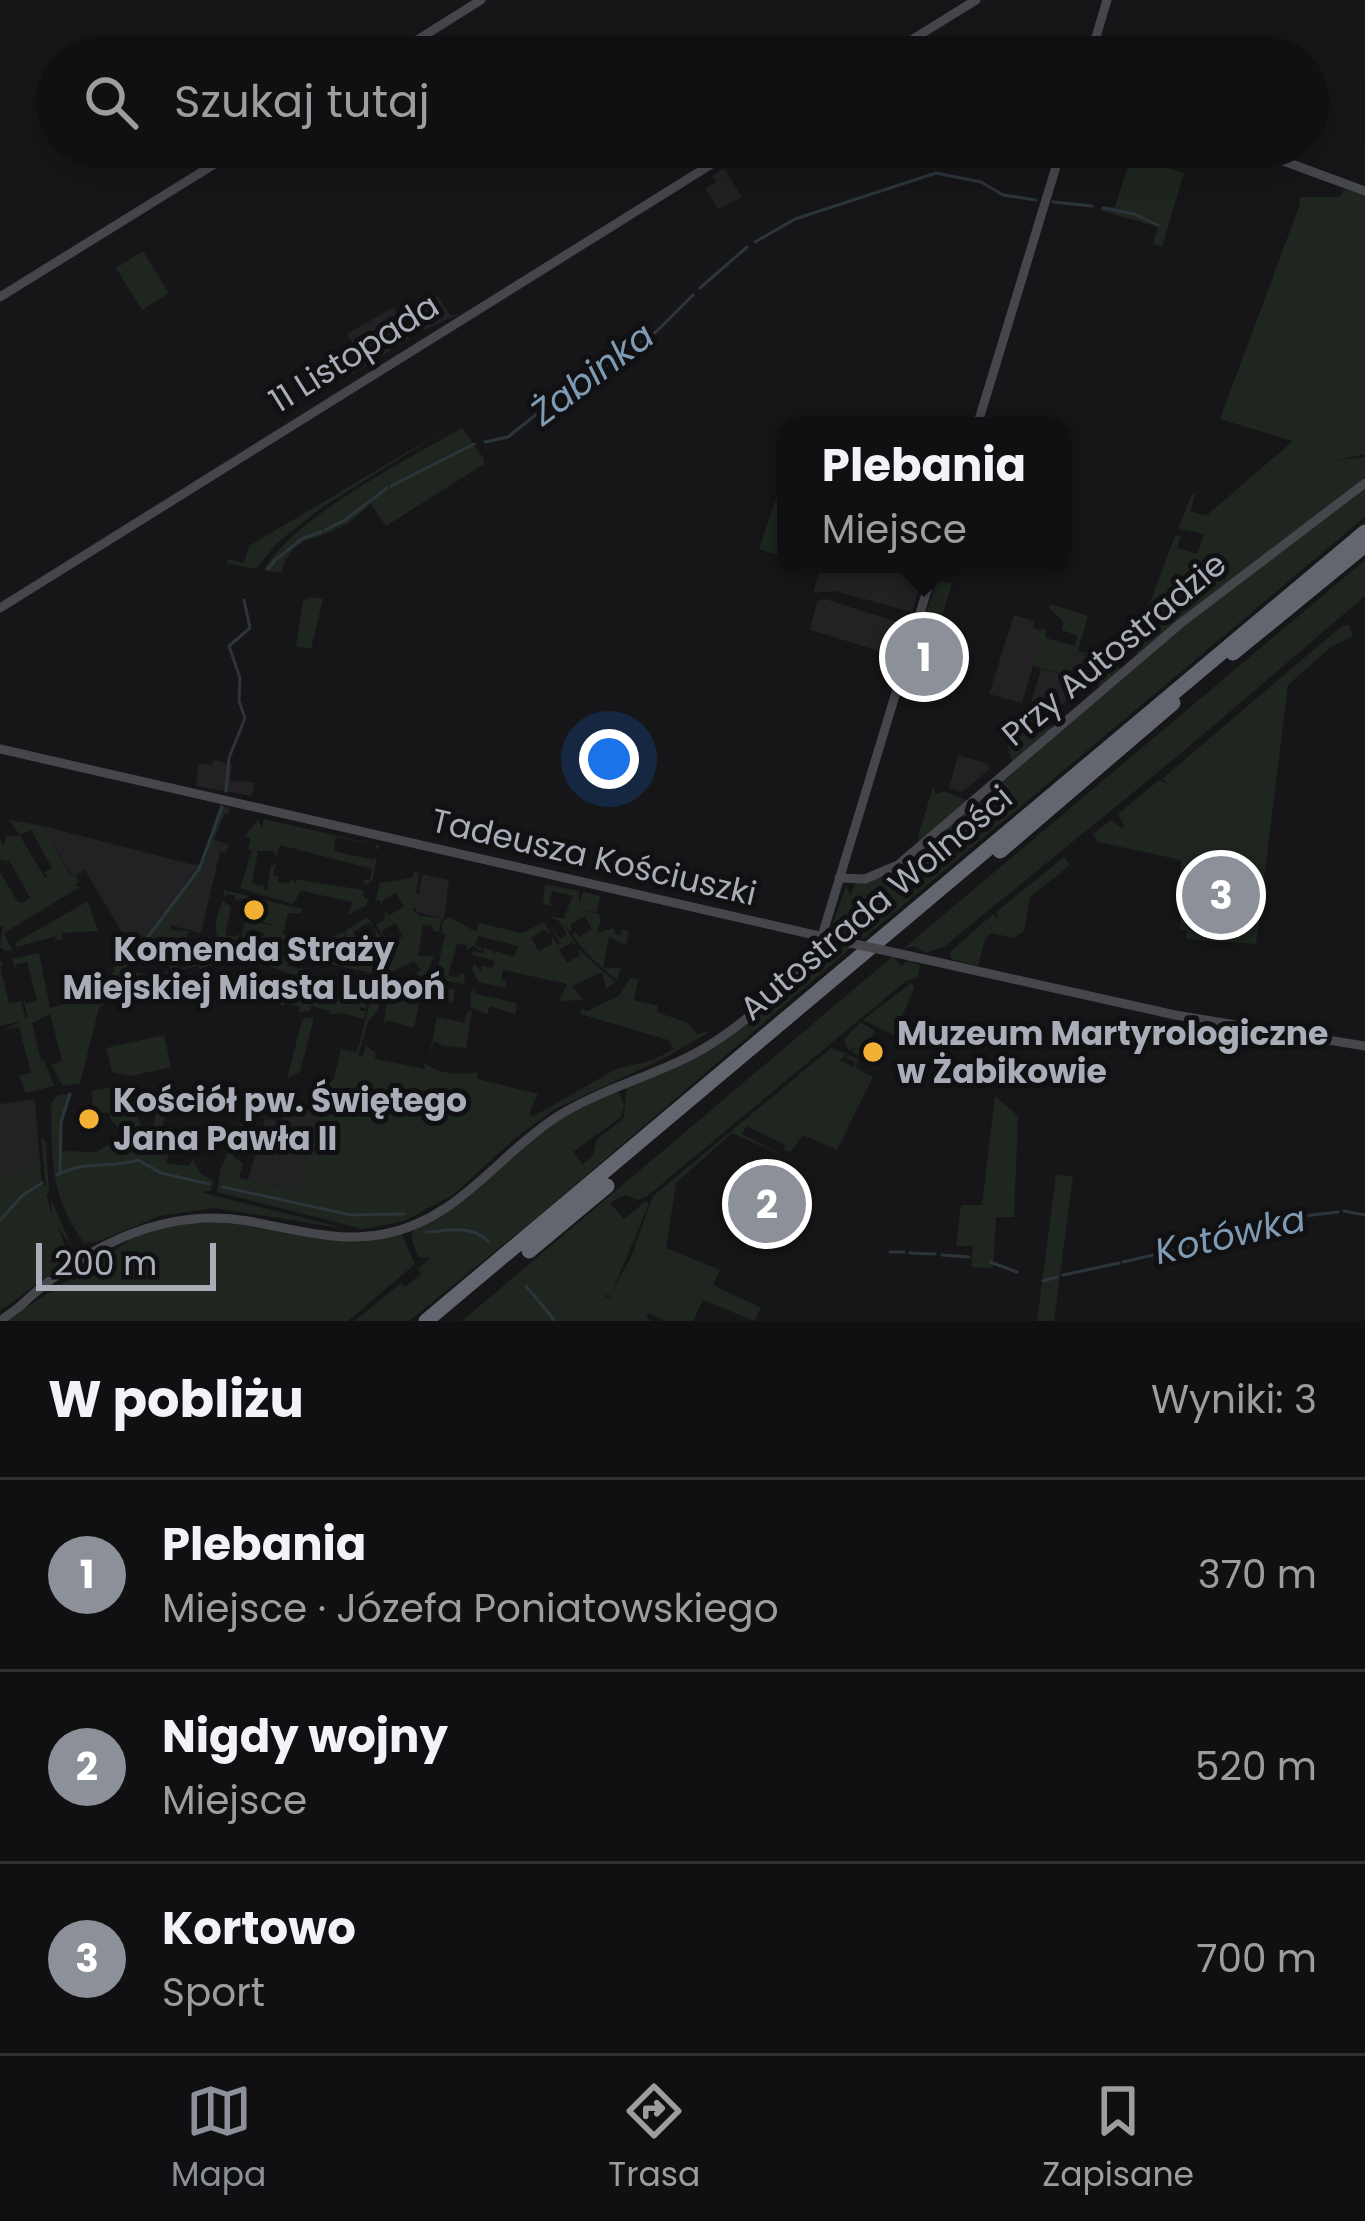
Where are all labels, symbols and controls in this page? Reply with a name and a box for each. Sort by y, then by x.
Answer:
search box [36,36,1329,168]
icon: search [78,69,144,135]
text: Szukaj tutaj [174,70,430,133]
street label: 11 Listopada [260,282,448,424]
water label: Żabinka [519,311,664,438]
popup [777,417,1071,573]
text: Plebania [822,434,1026,497]
text: Miejsce [822,502,967,557]
street label: Przy Autostradzie [992,541,1236,757]
pin: 1 [885,612,963,702]
your location [579,729,639,789]
street label: Autostrada Wolności [730,775,1022,1031]
street label: Tadeusza Kościuszki [427,797,761,917]
pin: 3 [1182,850,1260,940]
marker: Komenda Straży Miejskiej Miasta Luboń [241,897,267,923]
place label: Komenda Straży Miejskiej Miasta Luboń [63,926,445,1011]
place label: Muzeum Martyrologiczne w Żabikowie [897,1010,1328,1095]
marker: Muzeum Martyrologiczne w Żabikowie [860,1039,886,1065]
place label: Kościół pw. Świętego Jana Pawła II [113,1077,467,1162]
marker: Kościół pw. Świętego Jana Pawła II [76,1106,102,1132]
pin: 2 [728,1159,806,1249]
water label: Kotówka [1150,1193,1310,1277]
scale bar [36,1237,216,1290]
text: 200 m [54,1240,157,1287]
text: W pobliżu [48,1363,304,1435]
text: Wyniki: 3 [1151,1372,1317,1427]
text: Plebania [162,1513,366,1576]
text: 1 [80,1547,94,1602]
text: 370 m [1198,1547,1317,1602]
text: Miejsce · Józefa Poniatowskiego [162,1581,779,1636]
text: Nigdy wojny [162,1705,448,1768]
text: 2 [76,1739,98,1794]
text: 520 m [1195,1739,1317,1794]
text: Miejsce [162,1773,307,1828]
text: Kortowo [162,1897,356,1960]
text: 3 [75,1931,99,1986]
text: 700 m [1196,1931,1317,1986]
text: Sport [162,1965,265,2020]
tab: Mapa [171,2078,266,2200]
tab: Trasa [608,2078,700,2200]
tab: Zapisane [1042,2078,1194,2200]

